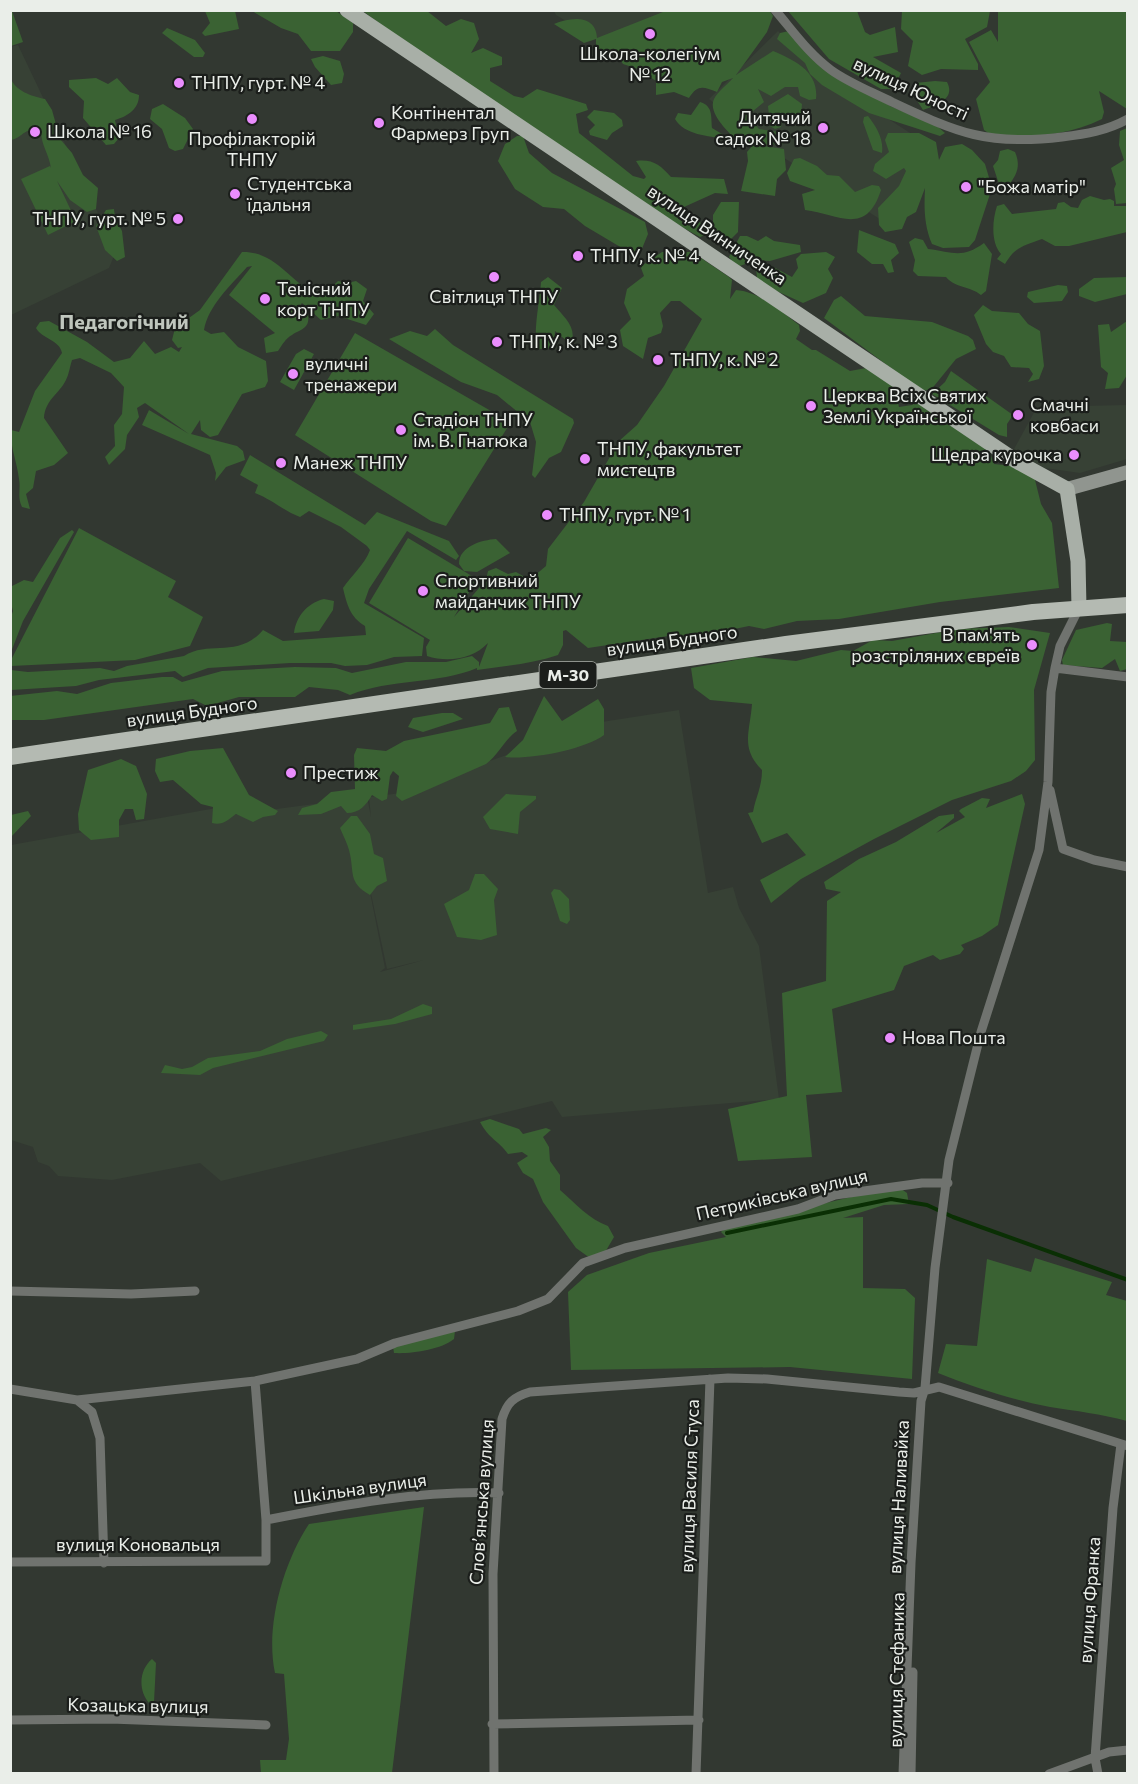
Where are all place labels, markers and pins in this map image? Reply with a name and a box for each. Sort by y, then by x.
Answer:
marker: Школа-колегіум № 12 [643,27,657,41]
place label: Школа-колегіум № 12 [580,42,720,85]
place label: ТНПУ, гурт. № 4 [191,71,326,93]
marker: ТНПУ, гурт. № 4 [172,76,186,90]
place label: Контінентал Фармерз Груп [391,101,510,144]
place label: Дитячий садок № 18 [715,106,811,149]
marker: Профілакторій ТНПУ [245,112,259,126]
marker: Контінентал Фармерз Груп [372,116,386,130]
place label: Школа № 16 [47,120,152,142]
marker: Дитячий садок № 18 [816,121,830,135]
marker: Школа № 16 [28,125,42,139]
place label: Профілакторій ТНПУ [188,127,316,170]
place label: Студентська їдальня [246,172,352,215]
place label: "Божа матір" [978,175,1086,197]
marker: "Божа матір" [959,180,973,194]
marker: Студентська їдальня [228,187,242,201]
place label: ТНПУ, гурт. № 5 [32,207,166,229]
marker: ТНПУ, гурт. № 5 [171,212,185,226]
place label: ТНПУ, к. № 4 [590,244,700,266]
marker: ТНПУ, к. № 4 [571,249,585,263]
marker: Світлиця ТНПУ [487,270,501,284]
place label: Тенісний корт ТНПУ [277,277,370,320]
place label: Світлиця ТНПУ [429,285,559,307]
marker: Тенісний корт ТНПУ [258,292,272,306]
place label: ТНПУ, к. № 3 [509,330,618,352]
marker: ТНПУ, к. № 3 [490,335,504,349]
place label: ТНПУ, к. № 2 [670,348,779,370]
place label: вуличні тренажери [305,352,397,395]
marker: ТНПУ, к. № 2 [651,353,665,367]
marker: вуличні тренажери [286,367,300,381]
place label: Церква Всіх Святих Землі Української [823,384,987,427]
place label: Смачні ковбаси [1030,393,1099,436]
marker: Церква Всіх Святих Землі Української [804,399,818,413]
place label: Стадіон ТНПУ ім. В. Гнатюка [413,408,533,451]
marker: Смачні ковбаси [1011,408,1025,422]
marker: Стадіон ТНПУ ім. В. Гнатюка [394,423,408,437]
place label: ТНПУ, факультет мистецтв [597,437,742,480]
place label: Щедра курочка [931,443,1062,465]
marker: Щедра курочка [1067,448,1081,462]
place label: Манеж ТНПУ [293,451,407,473]
marker: ТНПУ, факультет мистецтв [578,452,592,466]
marker: Манеж ТНПУ [274,456,288,470]
place label: ТНПУ, гурт. № 1 [559,503,690,525]
marker: ТНПУ, гурт. № 1 [540,508,554,522]
place label: Спортивний майданчик ТНПУ [435,569,581,612]
marker: Спортивний майданчик ТНПУ [416,584,430,598]
place label: В пам'ять розстріляних євреїв [851,623,1020,666]
marker: В пам'ять розстріляних євреїв [1025,638,1039,652]
place label: Престиж [303,761,378,783]
marker: Престиж [284,766,298,780]
place label: Нова Пошта [902,1026,1006,1048]
marker: Нова Пошта [883,1031,897,1045]

